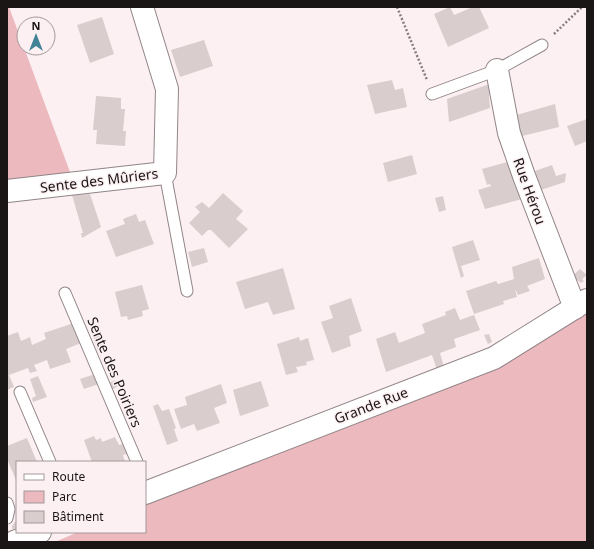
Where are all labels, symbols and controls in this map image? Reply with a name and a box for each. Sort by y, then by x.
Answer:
north arrow [16,16,56,56]
text: N [32,18,40,33]
street label: Rue Hérou [509,155,551,227]
street label: Sente des Mûriers [39,163,159,197]
street label: Sente des Poiriers [83,314,147,430]
street label: Grande Rue [331,382,411,428]
legend [16,461,146,533]
text: Route [52,468,85,485]
text: Parc [52,488,77,505]
text: Bâtiment [52,508,104,525]

